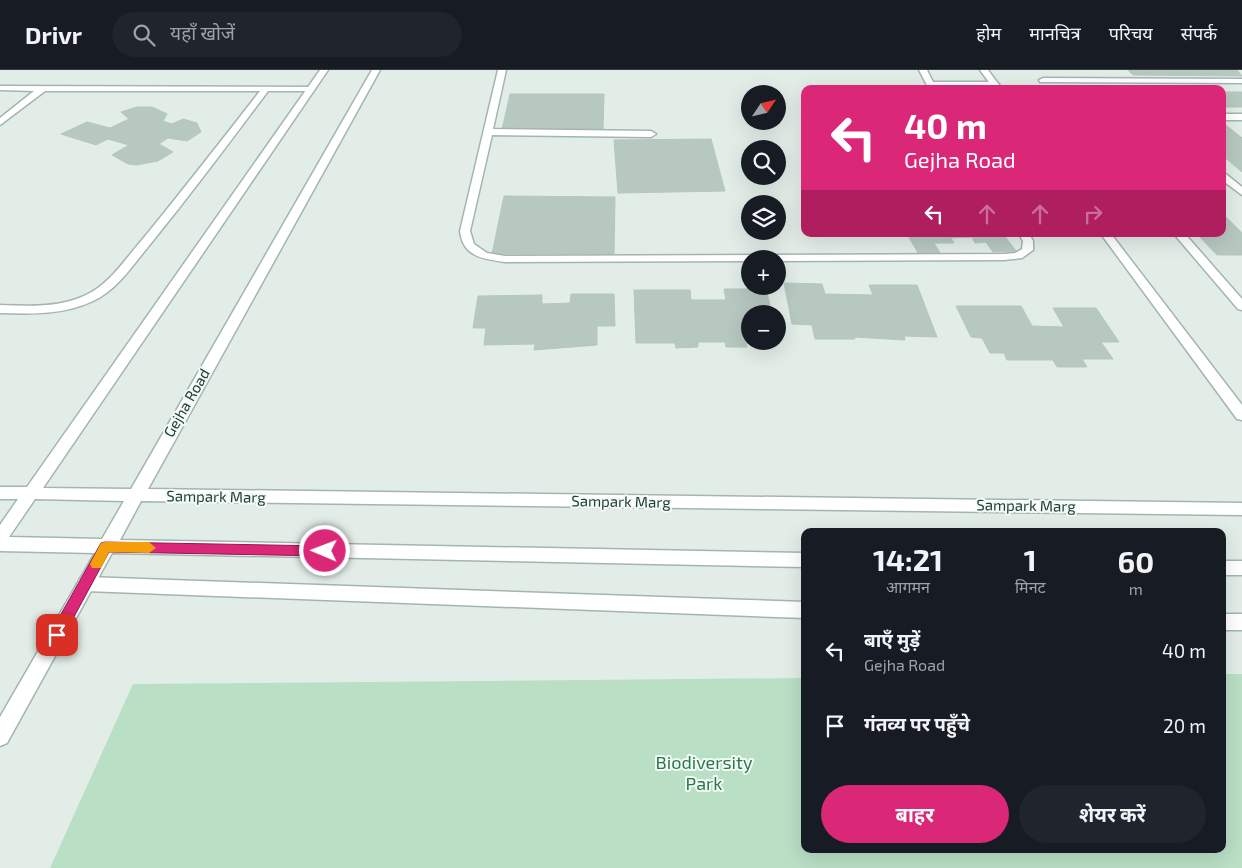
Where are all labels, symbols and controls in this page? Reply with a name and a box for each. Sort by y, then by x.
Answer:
search box [112,12,462,57]
text: Drivr [25,20,82,49]
icon: search [130,21,158,49]
text: यहाँ खोजें [170,21,235,44]
text: होम [976,22,1001,44]
text: मानचित्र [1029,22,1081,44]
text: परिचय [1109,22,1153,44]
text: संपर्क [1181,22,1217,44]
north arrow [741,85,786,130]
map controls [741,85,786,350]
text: 40 m [904,104,987,146]
icon: left [821,105,886,170]
button: search [741,140,786,185]
text: Gejha Road [904,146,1016,172]
button: layers [741,195,786,240]
icon: left [920,200,948,228]
icon: ahead [973,200,1001,228]
icon: ahead [1026,200,1054,228]
icon: right [1079,200,1107,228]
button: + [741,250,786,295]
button: − [741,305,786,350]
street label: Gejha Road [159,365,214,440]
street label: Sampark Marg [166,486,266,506]
street label: Sampark Marg [571,491,671,511]
street label: Sampark Marg [976,495,1076,515]
position arrow [298,524,350,576]
text: 14:21 [873,541,943,577]
text: 1 [1024,541,1037,577]
text: 60 [1117,543,1154,579]
text: आगमन [886,577,930,596]
text: मिनट [1015,577,1046,596]
text: m [1129,579,1143,598]
pin [36,614,78,656]
icon: arrive [43,621,71,649]
text: बाएँ मुड़ें [864,628,920,651]
icon: left [821,637,849,665]
text: 40 m [1162,639,1206,662]
text: Gejha Road [864,655,945,674]
icon: arrive [821,712,849,740]
text: गंतव्य पर पहुँचे [864,712,970,735]
text: 20 m [1163,714,1206,737]
park label: Biodiversity Park [656,751,753,794]
button: बाहर [821,785,1009,843]
button: शेयर करें [1019,785,1206,843]

